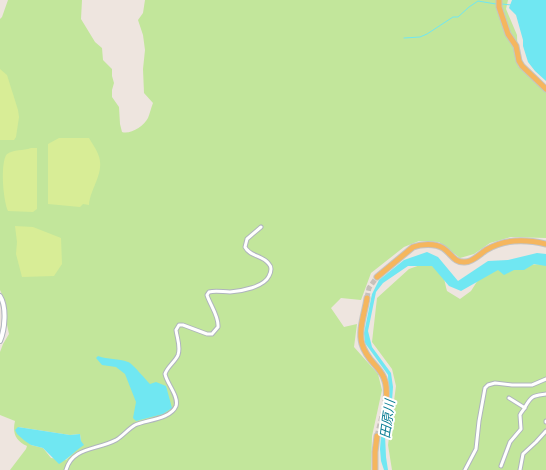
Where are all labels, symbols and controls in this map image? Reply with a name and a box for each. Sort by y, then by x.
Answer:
water label: 田原川 [376,397,398,439]

